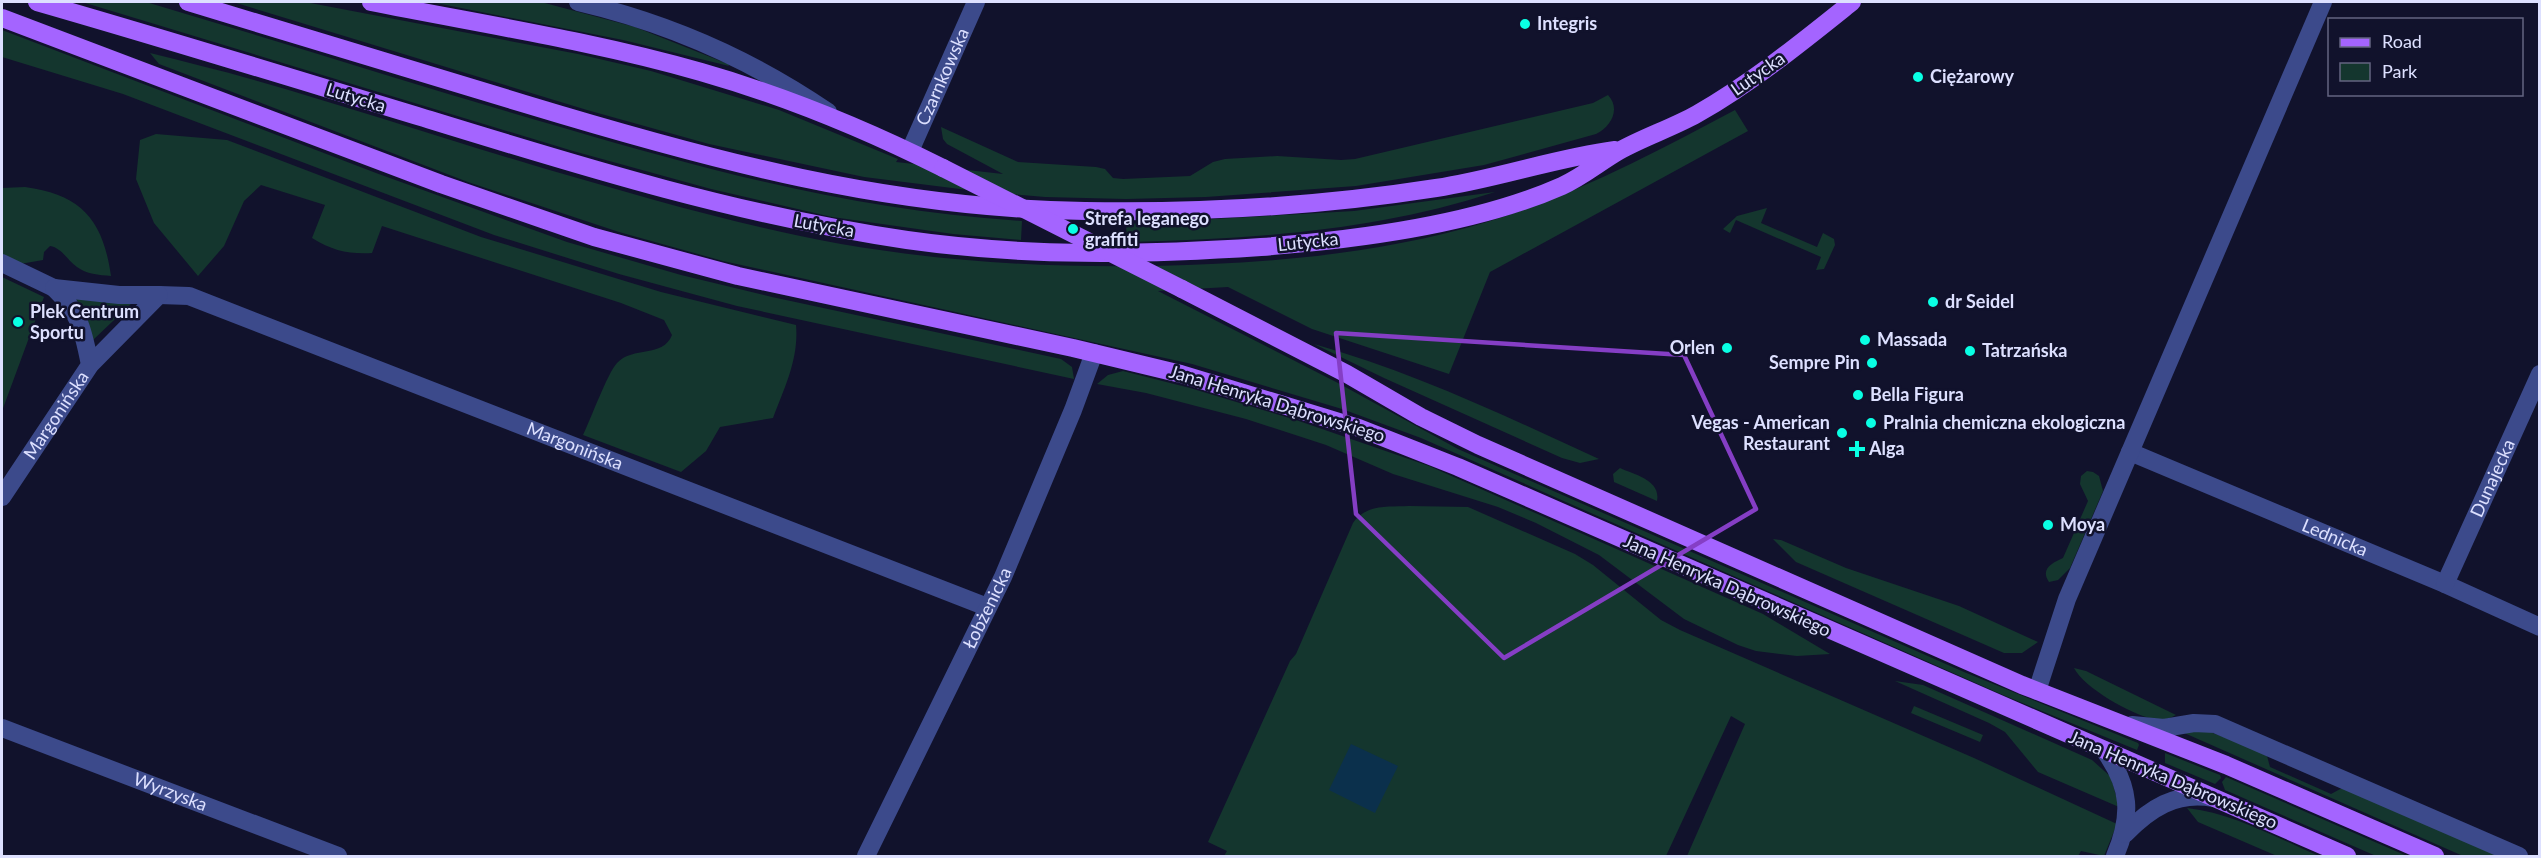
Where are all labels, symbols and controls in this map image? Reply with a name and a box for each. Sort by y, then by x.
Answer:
place label: Integris [1537,12,1597,34]
marker: Integris [1518,17,1532,31]
legend [2328,18,2523,96]
street label: Czarnkowska [911,24,973,129]
text: Road [2382,30,2422,52]
street label: Lutycka [1726,47,1789,100]
text: Park [2382,60,2418,82]
place label: Ciężarowy [1930,65,2015,87]
marker: Ciężarowy [1911,70,1925,84]
street label: Lutycka [324,78,389,116]
place label: Strefa leganego graffiti [1085,207,1209,250]
street label: Lutycka [792,209,856,241]
marker: Strefa leganego graffiti [1066,222,1080,236]
street label: Lutycka [1276,227,1339,255]
place label: dr Seidel [1945,290,2014,312]
marker: dr Seidel [1926,295,1940,309]
place label: Plek Centrum Sportu [30,300,139,343]
marker: Plek Centrum Sportu [11,315,25,329]
place label: Massada [1877,328,1947,350]
marker: Massada [1858,333,1872,347]
place label: Orlen [1670,336,1715,358]
place label: Tatrzańska [1982,339,2067,361]
marker: Orlen [1720,341,1734,355]
marker: Tatrzańska [1963,344,1977,358]
place label: Sempre Pin [1769,351,1860,373]
marker: Sempre Pin [1865,356,1879,370]
street label: Jana Henryka Dąbrowskiego [1167,360,1388,446]
street label: Margonińska [18,367,93,463]
place label: Bella Figura [1870,383,1964,405]
marker: Bella Figura [1851,388,1865,402]
place label: Vegas - American Restaurant [1690,411,1830,454]
place label: Pralnia chemiczna ekologiczna [1883,411,2125,433]
marker: Pralnia chemiczna ekologiczna [1864,416,1878,430]
street label: Margonińska [524,417,626,474]
marker: Vegas - American Restaurant [1835,426,1849,440]
street label: Dunajecka [2465,435,2519,520]
place label: Alga [1868,437,1905,459]
marker: Alga [1850,442,1864,456]
place label: Moya [2060,513,2105,535]
street label: Lednicka [2299,513,2371,560]
marker: Moya [2041,518,2055,532]
street label: Jana Henryka Dąbrowskiego [1620,529,1834,641]
street label: Łobżenicka [958,564,1016,652]
street label: Jana Henryka Dąbrowskiego [2066,725,2281,833]
street label: Wyrzyska [130,767,211,815]

